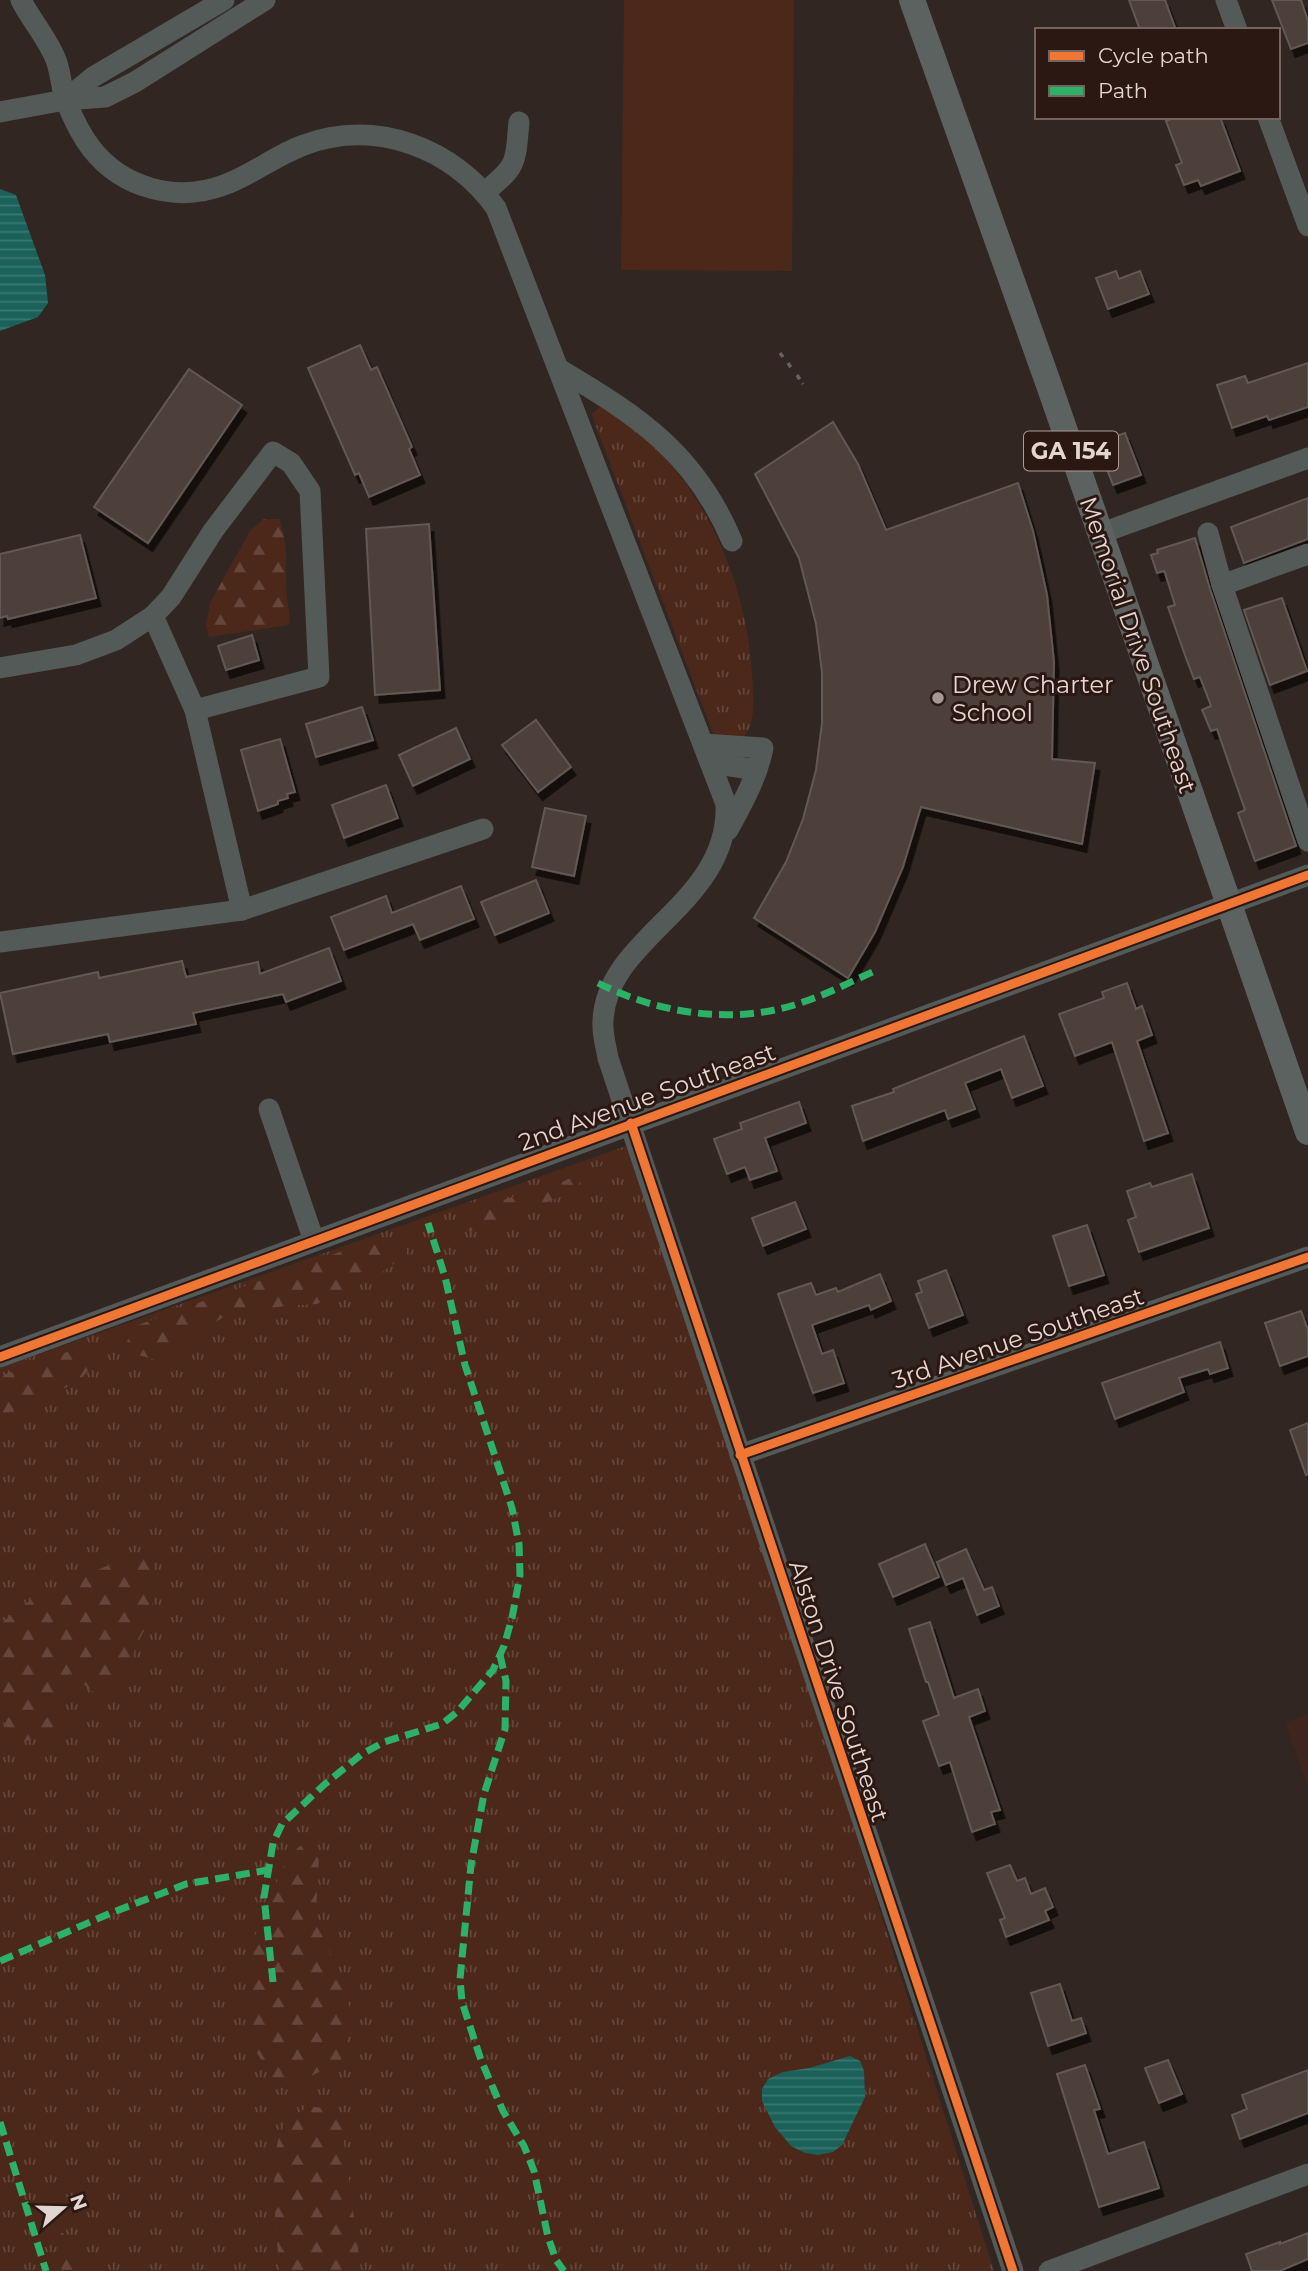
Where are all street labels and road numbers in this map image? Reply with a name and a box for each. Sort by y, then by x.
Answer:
road number: GA 154 [1024,432,1118,471]
street label: Memorial Drive Southeast [1074,493,1203,797]
street label: 2nd Avenue Southeast [515,1037,779,1157]
street label: 3rd Avenue Southeast [889,1281,1148,1395]
street label: Alston Drive Southeast [783,1557,895,1826]

